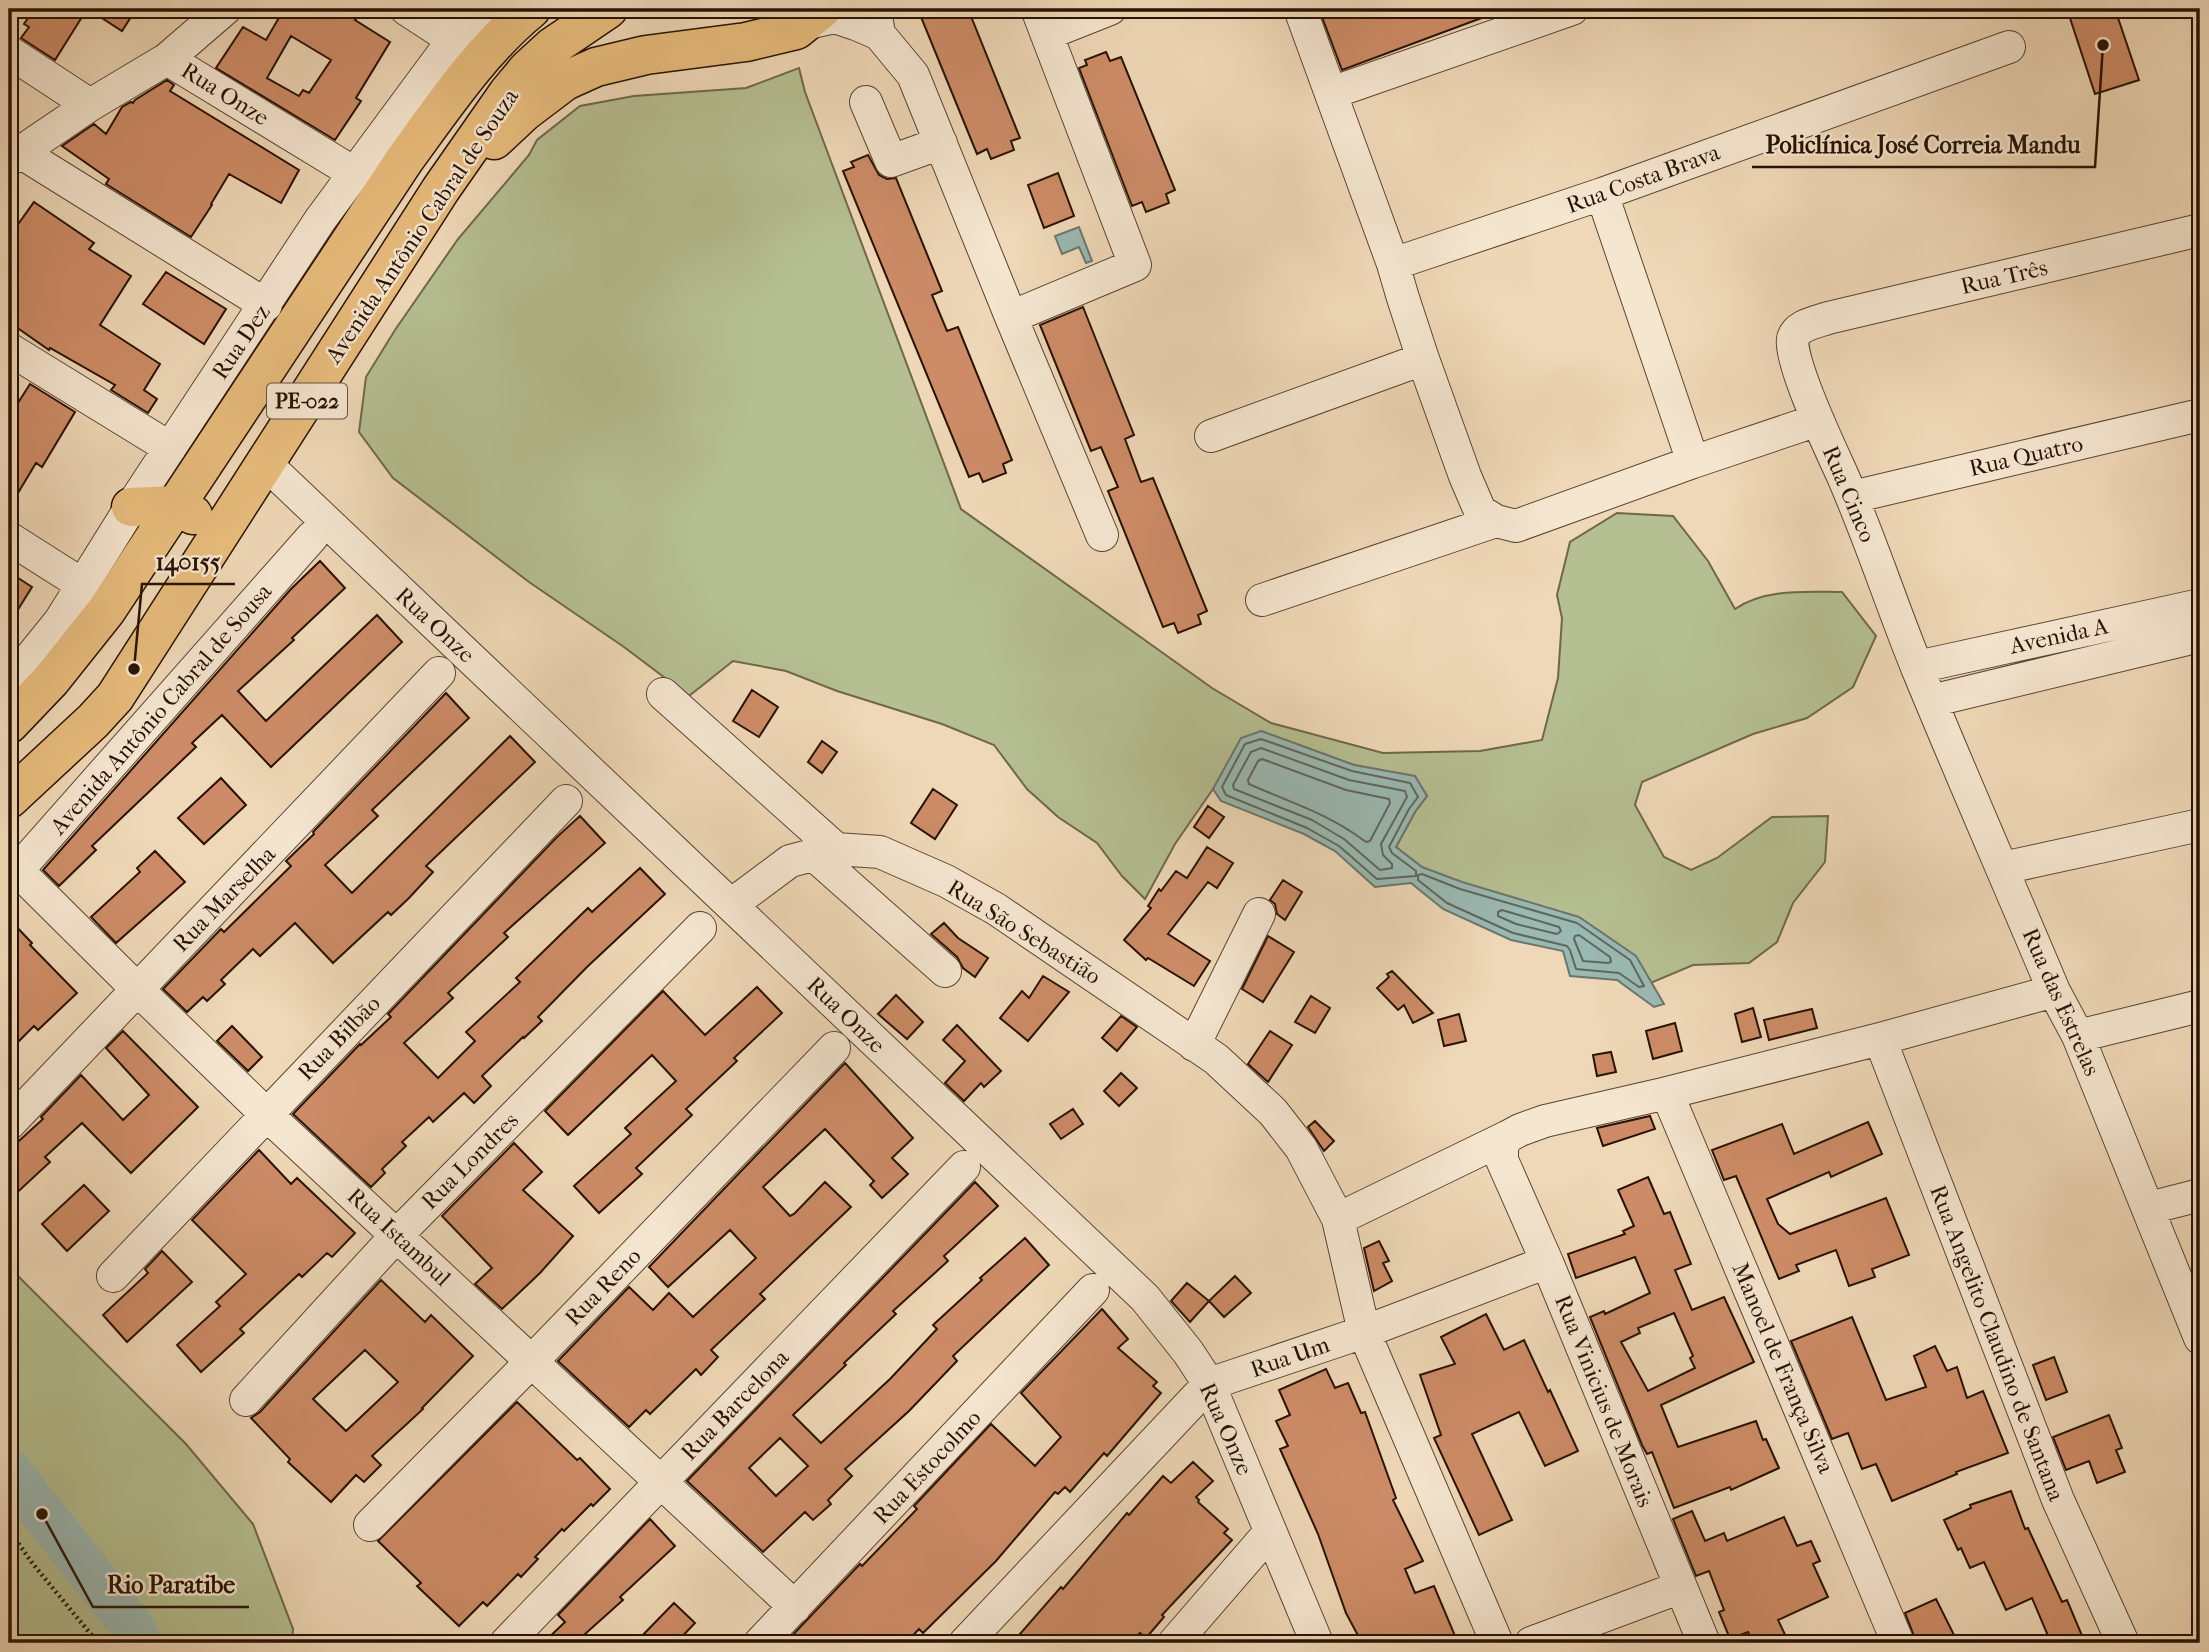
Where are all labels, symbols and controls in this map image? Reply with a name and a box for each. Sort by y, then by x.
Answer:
street label: Rua Onze [176,57,274,131]
street label: Avenida Antônio Cabral de Souza [319,83,524,369]
callout: Policlínica José Correia Mandu [1752,122,2095,167]
text: Policlínica José Correia Mandu [1765,131,2081,159]
street label: Rua Costa Brava [1563,139,1724,219]
street label: Rua Três [1958,254,2050,300]
street label: Rua Dez [206,300,276,384]
road number: PE-022 [267,384,347,418]
street label: Rua Quatro [1967,430,2085,482]
street label: Rua Cinco [1817,442,1881,546]
callout: 140155 [142,539,235,584]
text: 140155 [156,548,220,577]
street label: Avenida Antônio Cabral de Sousa [44,578,277,841]
street label: Rua Onze [390,582,480,668]
street label: Avenida A [2006,612,2112,660]
street label: Rua Marselha [167,840,281,957]
street label: Rua São Sebastião [942,874,1106,990]
street label: Rua das Estrelas [2016,924,2106,1080]
street label: Rua Onze [801,971,891,1059]
street label: Rua Bilbão [292,990,386,1086]
street label: Rua Londres [416,1107,524,1215]
street label: Rua Angelito Claudino de Santana [1924,1181,2070,1505]
street label: Rua Istambul [342,1182,457,1292]
street label: Rua Reno [559,1243,647,1331]
street label: Manoel de França Silva [1726,1259,1840,1478]
street label: Rua Vinicius de Morais [1549,1291,1659,1511]
street label: Rua Um [1247,1331,1333,1383]
street label: Rua Barcelona [676,1344,795,1466]
street label: Rua Onze [1194,1379,1258,1479]
street label: Rua Estocolmo [867,1404,987,1530]
callout: Rio Paratibe [93,1562,249,1607]
text: Rio Paratibe [107,1571,235,1599]

